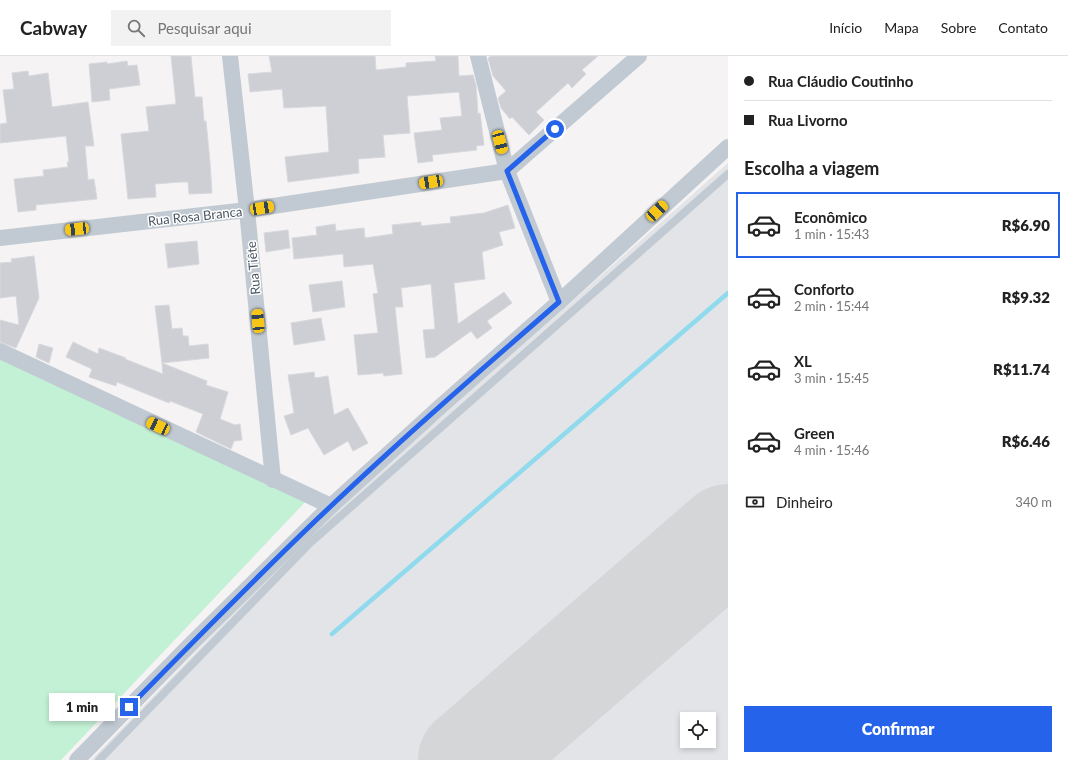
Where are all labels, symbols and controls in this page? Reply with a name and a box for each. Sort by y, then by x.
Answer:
search box [111,10,391,46]
text: Cabway [20,16,87,39]
icon: search [125,17,147,39]
text: Pesquisar aqui [157,19,252,37]
text: Início [829,19,862,36]
text: Mapa [884,19,919,36]
text: Sobre [941,19,976,36]
text: Contato [998,19,1048,36]
text: Rua Cláudio Coutinho [768,72,913,90]
text: Rua Livorno [768,111,848,129]
route start [546,120,564,138]
car [491,129,509,155]
text: Escolha a viagem [744,157,879,179]
car [418,174,444,190]
car [644,198,670,224]
car [249,200,275,216]
street label: Rua Rosa Branca [147,203,243,229]
icon: car [746,207,782,243]
text: Econômico [794,208,867,226]
text: R$6.90 [1002,216,1050,234]
car [64,222,90,236]
text: 1 min · 15:43 [794,226,869,242]
street label: Rua Tiête [243,240,263,295]
icon: car [746,279,782,315]
text: Conforto [794,280,854,298]
text: R$9.32 [1002,288,1050,306]
text: 2 min · 15:44 [794,298,869,314]
car [251,309,265,333]
icon: car [746,351,782,387]
text: XL [794,352,812,370]
text: R$11.74 [993,360,1050,378]
text: 3 min · 15:45 [794,370,869,386]
car [145,415,171,437]
icon: car [746,423,782,459]
text: Green [794,424,835,442]
text: R$6.46 [1002,432,1050,450]
text: 4 min · 15:46 [794,442,869,458]
icon: cash [744,491,766,513]
text: Dinheiro [776,493,833,511]
text: 340 m [1015,494,1052,510]
callout: 1 min [49,693,115,721]
route end [120,698,138,716]
text: 1 min [66,699,98,715]
button: Confirmar [744,706,1052,752]
map controls [680,712,716,748]
button: locate [680,712,716,748]

